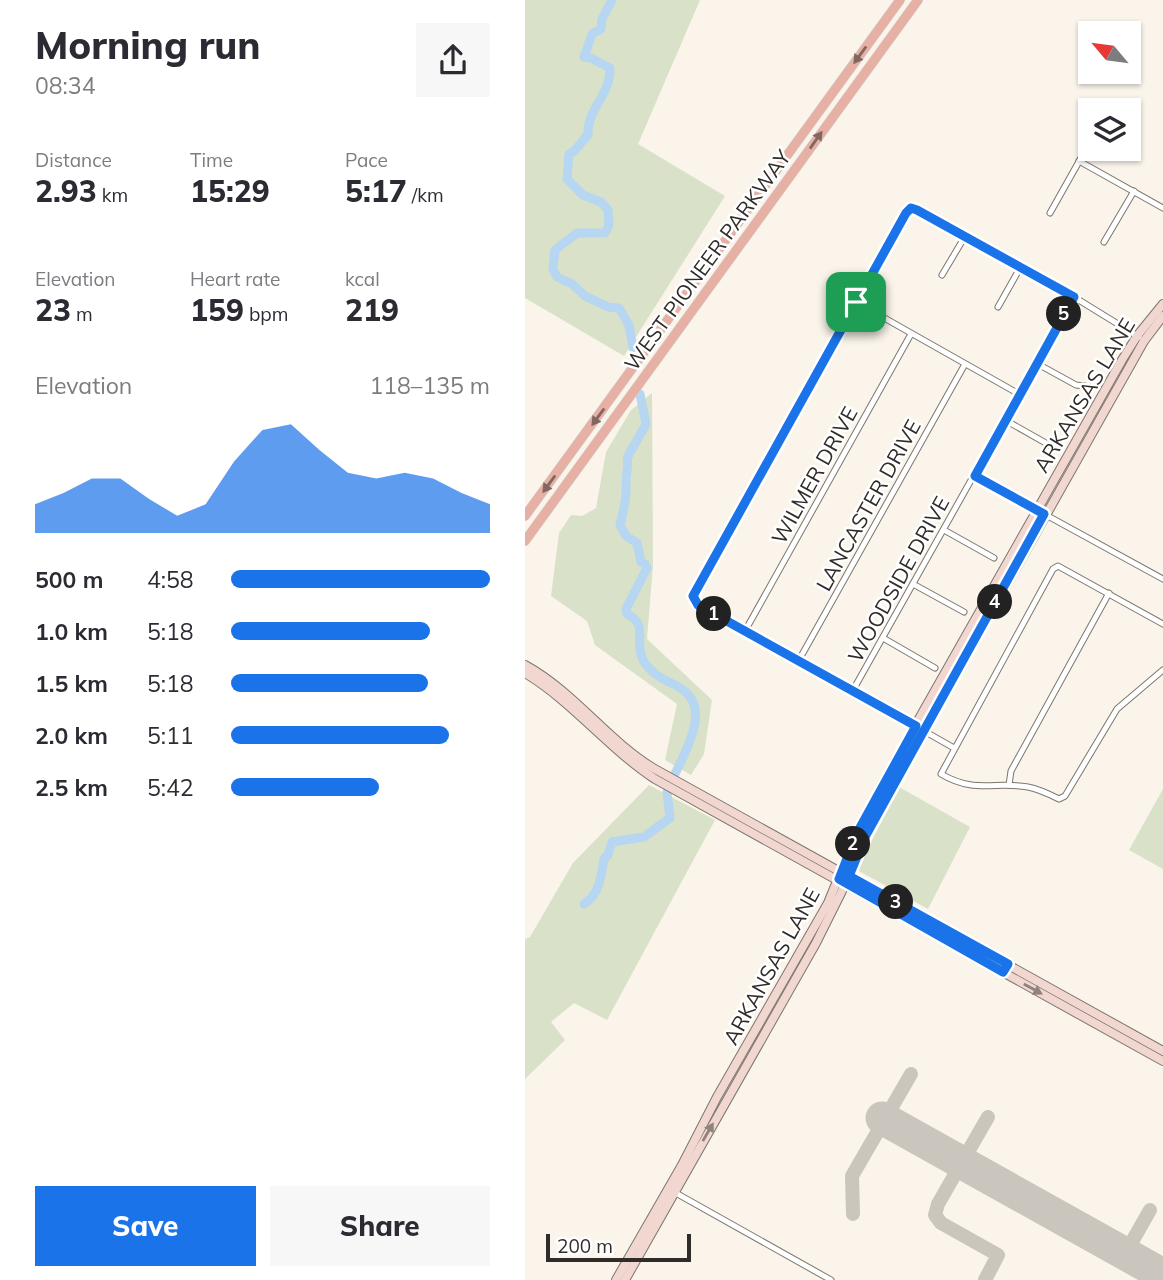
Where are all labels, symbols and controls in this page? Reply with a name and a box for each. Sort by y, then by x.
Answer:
text: Morning run [35,21,261,69]
north arrow [1078,21,1141,84]
map controls [1078,21,1141,161]
button: share [416,23,490,97]
one-way arrow [853,46,867,64]
text: 08:34 [35,71,95,100]
button: layers [1078,98,1141,161]
one-way arrow [809,131,823,149]
street label: WEST PIONEER PARKWAY [618,144,796,375]
text: Distance [35,148,112,172]
text: Time [190,148,233,172]
text: Pace [345,148,388,172]
text: 2.93 [35,172,97,210]
text: 15:29 [190,172,270,210]
text: 5:17 [345,172,407,210]
text: km [97,183,128,207]
text: /km [407,183,444,207]
text: Elevation [35,267,115,291]
text: Heart rate [190,267,280,291]
text: kcal [345,267,380,291]
pin [826,272,886,332]
icon: arrive [837,283,875,321]
text: 23 [35,291,71,329]
text: 159 [190,291,244,329]
text: 219 [345,291,399,329]
pin: 5 [1047,296,1081,332]
text: 5 [1058,301,1069,325]
text: m [71,302,93,326]
text: bpm [244,302,288,326]
street label: ARKANSAS LANE [1028,313,1140,477]
text: Elevation [35,371,132,400]
text: 118–135 m [369,371,490,400]
street label: WILMER DRIVE [765,402,863,548]
one-way arrow [591,408,605,426]
street label: LANCASTER DRIVE [810,415,926,595]
one-way arrow [542,475,556,493]
street label: WOODSIDE DRIVE [842,491,954,667]
text: 500 m [35,565,103,594]
text: 4:58 [147,565,194,594]
pin: 4 [977,584,1013,620]
text: 4 [989,589,1000,613]
pin: 1 [697,596,731,632]
text: 1 [708,601,719,625]
text: 1.0 km [35,617,108,646]
text: 5:18 [147,617,194,646]
text: 1.5 km [35,669,108,698]
text: 5:18 [147,669,194,698]
text: 2.0 km [35,721,108,750]
text: 5:11 [147,721,194,750]
text: 2.5 km [35,773,108,802]
text: 5:42 [147,773,194,802]
pin: 2 [835,826,871,862]
text: 2 [847,831,858,855]
street label: ARKANSAS LANE [717,883,825,1049]
pin: 3 [879,884,913,920]
text: 3 [890,889,901,913]
one-way arrow [1023,983,1043,995]
one-way arrow [702,1123,714,1142]
button: Save [35,1186,256,1266]
button: Share [270,1186,490,1266]
scale bar [546,1231,691,1263]
text: 200 m [557,1234,613,1258]

